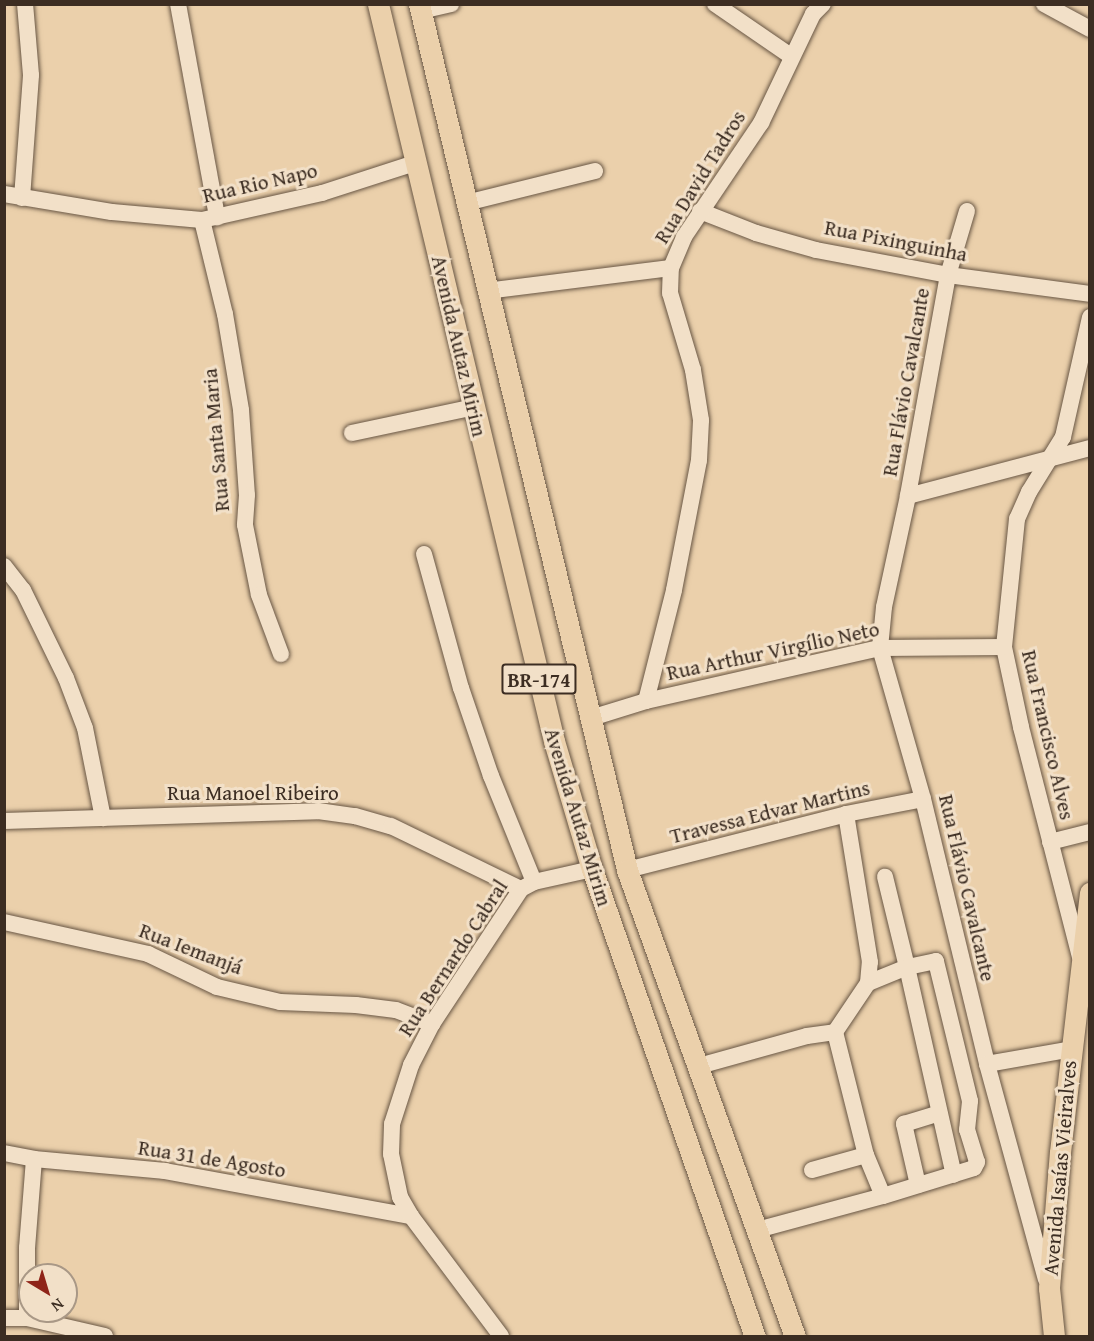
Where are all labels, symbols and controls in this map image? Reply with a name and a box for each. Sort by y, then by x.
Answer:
street label: Rua David Tadros [649,106,751,248]
street label: Rua Rio Napo [200,158,320,208]
street label: Rua Pixinguinha [823,215,969,267]
street label: Avenida Autaz Mirim [426,253,492,439]
street label: Rua Flávio Cavalcante [877,286,935,478]
street label: Rua Santa Maria [197,367,235,513]
street label: Rua Arthur Virgílio Neto [664,616,882,686]
street label: Rua Francisco Alves [1016,648,1080,822]
road number: BR-174 [500,662,578,696]
street label: Avenida Autaz Mirim [539,725,617,909]
street label: Travessa Edvar Martins [667,775,873,849]
street label: Rua Manoel Ribeiro [167,780,339,806]
street label: Rua Flávio Cavalcante [933,792,1001,984]
street label: Rua Bernardo Cabral [393,875,513,1041]
street label: Rua Iemanjá [136,918,246,980]
street label: Avenida Isaías Vieiralves [1038,1059,1082,1277]
street label: Rua 31 de Agosto [136,1135,288,1183]
north arrow [18,1263,78,1323]
text: N [46,1293,69,1318]

